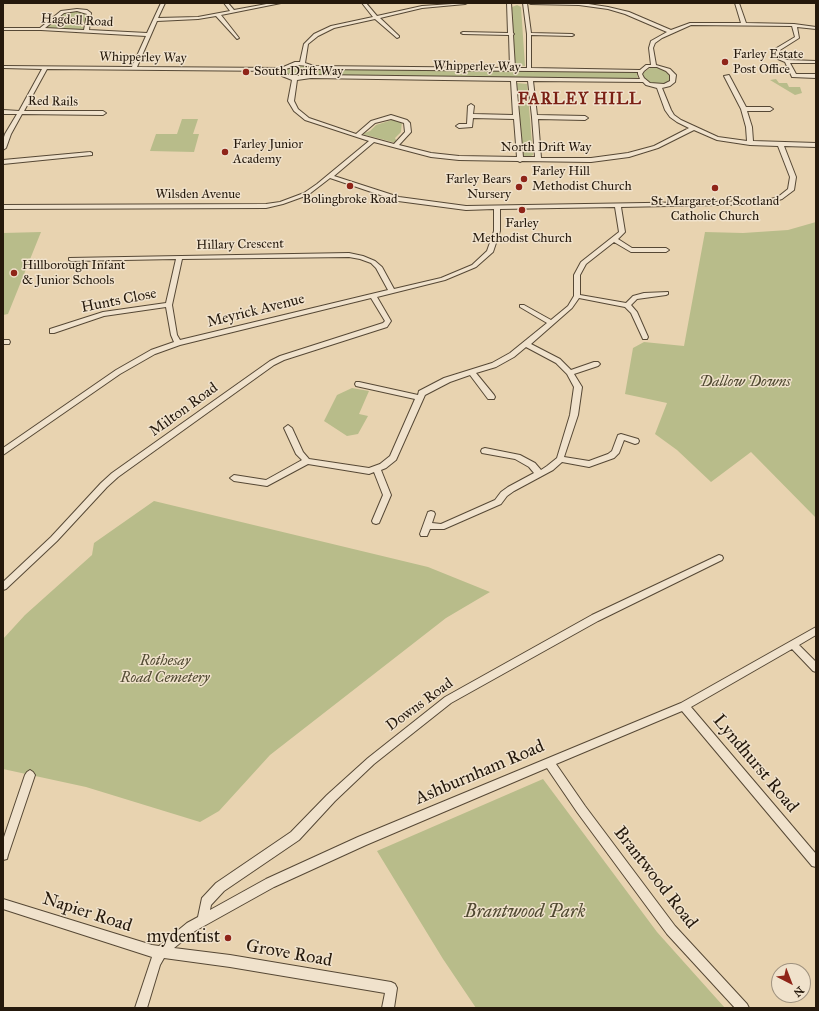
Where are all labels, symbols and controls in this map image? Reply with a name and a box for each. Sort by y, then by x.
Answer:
street label: Hagdell Road [41,11,113,31]
place label: Farley Estate Post Office [733,47,803,78]
street label: Whipperley Way [99,49,187,67]
marker: Farley Estate Post Office [720,57,730,67]
street label: Whipperley Way [433,58,521,76]
place label: South Drift Way [254,64,343,80]
marker: South Drift Way [241,67,251,77]
district label: FARLEY HILL [518,90,642,110]
street label: Red Rails [28,94,78,110]
place label: Farley Junior Academy [233,137,303,168]
street label: North Drift Way [501,140,591,156]
marker: Farley Junior Academy [220,147,230,157]
place label: Farley Hill Methodist Church [532,164,632,195]
place label: Farley Bears Nursery [446,172,511,203]
marker: Farley Hill Methodist Church [519,174,529,184]
marker: Bolingbroke Road [345,181,355,191]
marker: Farley Bears Nursery [514,182,524,192]
marker: St Margaret of Scotland Catholic Church [710,183,720,193]
street label: Wilsden Avenue [156,187,240,203]
place label: Bolingbroke Road [303,192,397,208]
place label: St Margaret of Scotland Catholic Church [651,194,779,225]
marker: Farley Methodist Church [517,205,527,215]
place label: Farley Methodist Church [472,216,572,247]
street label: Hillary Crescent [196,236,284,254]
place label: Hillborough Infant & Junior Schools [22,258,125,289]
marker: Hillborough Infant & Junior Schools [9,268,19,278]
street label: Hunts Close [80,285,158,317]
street label: Meyrick Avenue [205,290,307,332]
park label: Dallow Downs [699,373,791,391]
street label: Milton Road [146,379,222,441]
park label: Rothesay Road Cemetery [120,652,210,687]
street label: Downs Road [383,675,457,735]
street label: Lyndhurst Road [708,710,802,818]
street label: Ashburnham Road [412,736,548,810]
street label: Brantwood Road [608,823,702,933]
street label: Napier Road [40,888,134,938]
park label: Brantwood Park [465,902,585,924]
place label: mydentist [146,927,220,949]
marker: mydentist [223,933,233,943]
street label: Grove Road [244,936,334,972]
north arrow [771,963,811,1003]
text: N [791,984,807,1000]

